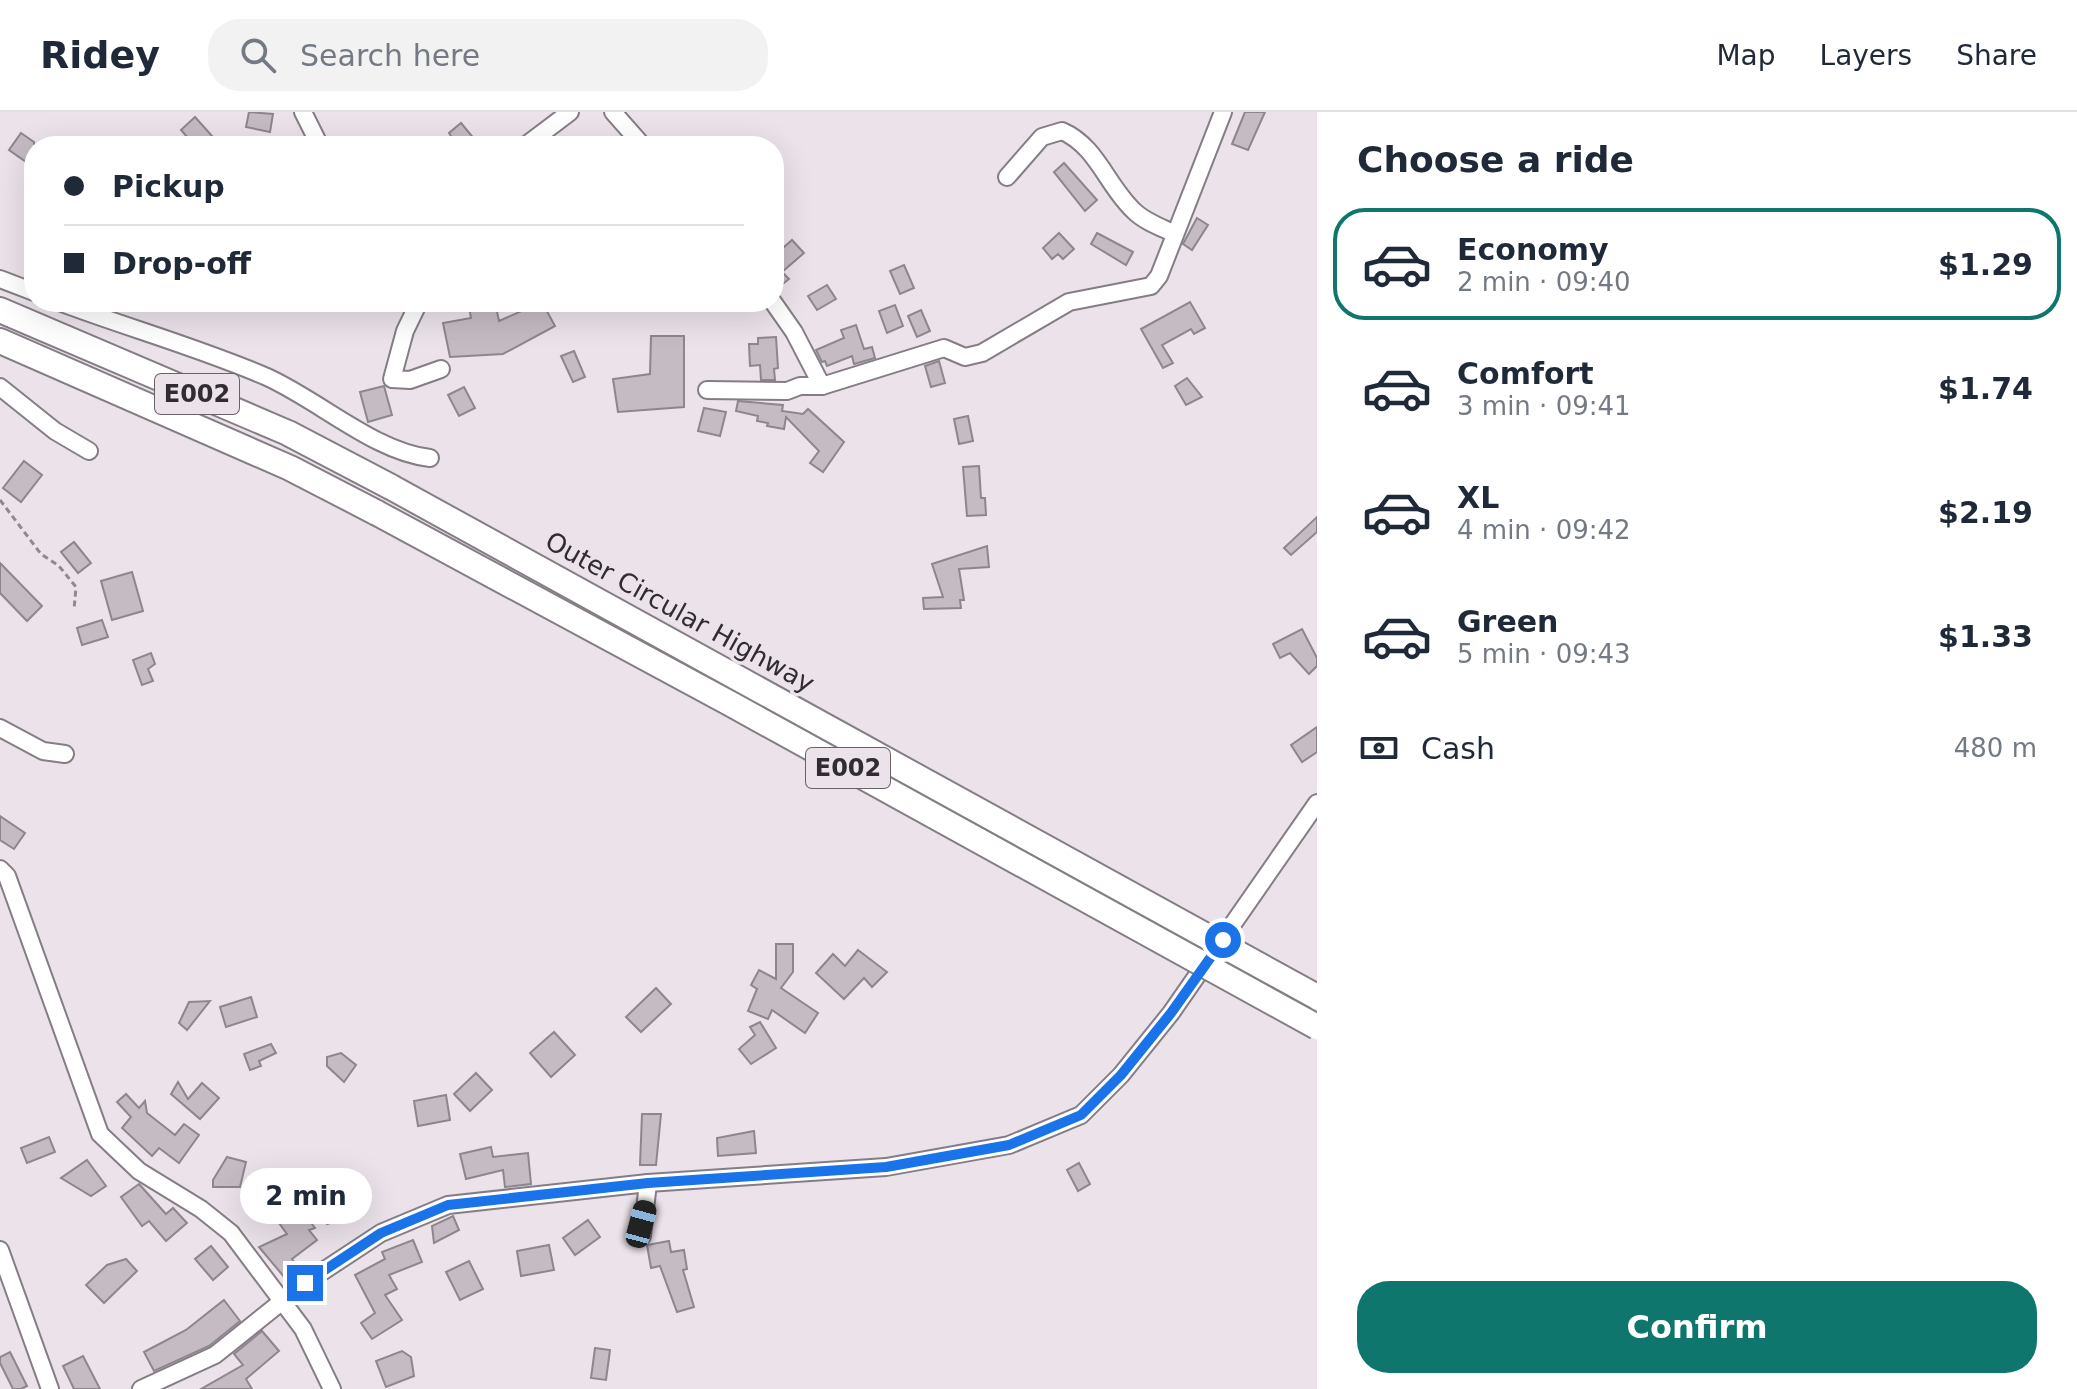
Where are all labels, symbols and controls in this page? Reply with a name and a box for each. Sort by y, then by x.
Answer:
search box [208,19,768,91]
text: Ridey [40,33,160,77]
icon: search [236,33,280,77]
text: Search here [300,38,480,73]
text: Map [1716,39,1776,72]
text: Layers [1820,39,1912,72]
text: Share [1956,39,2037,72]
text: Choose a ride [1357,139,1634,180]
text: Pickup [112,169,225,204]
icon: car [1361,228,1433,300]
text: Economy [1457,232,1609,267]
text: Drop-off [112,246,251,281]
text: $1.29 [1938,247,2033,282]
text: 2 min · 09:40 [1457,267,1631,297]
icon: car [1361,352,1433,424]
text: Comfort [1457,356,1594,391]
text: $1.74 [1938,371,2033,406]
road number: E002 [155,374,239,414]
text: 3 min · 09:41 [1457,391,1631,421]
icon: car [1361,476,1433,548]
text: XL [1457,480,1499,515]
text: $2.19 [1938,495,2033,530]
text: 4 min · 09:42 [1457,515,1631,545]
street label: Outer Circular Highway [540,525,820,699]
icon: car [1361,600,1433,672]
text: Green [1457,604,1558,639]
text: $1.33 [1938,619,2033,654]
text: 5 min · 09:43 [1457,639,1631,669]
icon: cash [1357,726,1401,770]
text: Cash [1421,731,1495,766]
text: 480 m [1954,733,2037,763]
road number: E002 [806,748,890,788]
route start [1205,922,1241,958]
callout: 2 min [239,1167,371,1223]
text: 2 min [265,1181,347,1211]
car [623,1198,659,1250]
route end [287,1265,323,1301]
button: Confirm [1357,1281,2037,1373]

